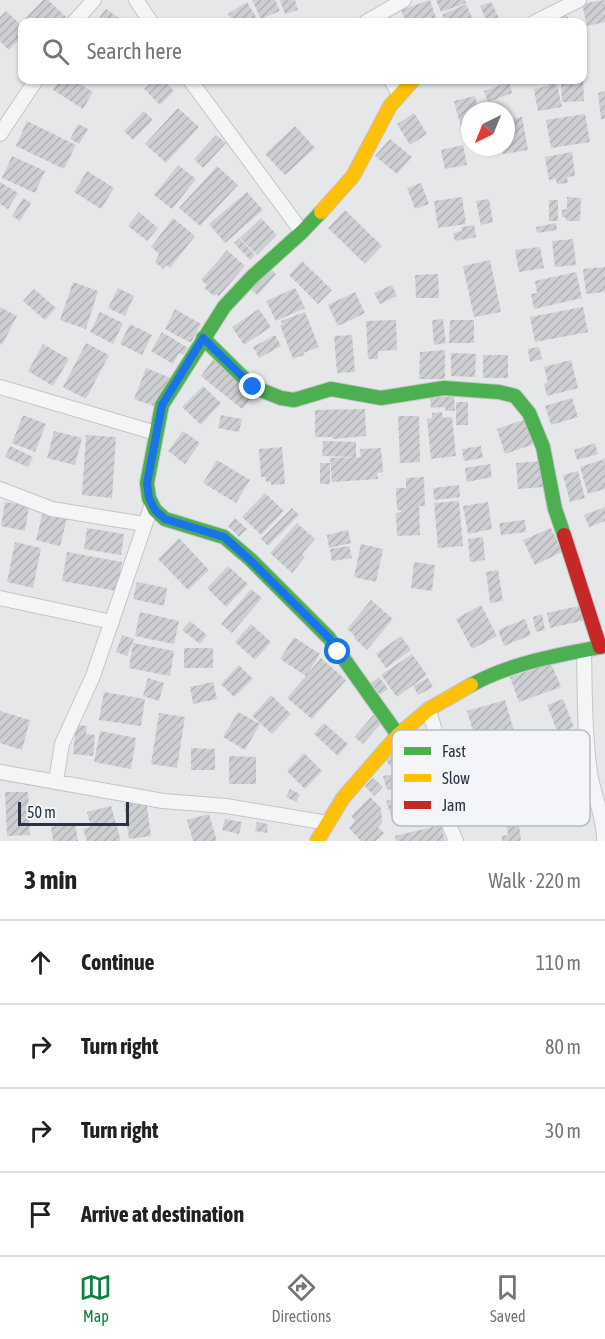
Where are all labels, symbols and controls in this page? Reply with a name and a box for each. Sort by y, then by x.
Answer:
search box [18,18,587,84]
icon: search [39,35,72,68]
text: Search here [87,38,182,64]
north arrow [461,102,515,156]
route end [239,373,265,399]
route start [324,638,350,664]
legend [392,730,590,826]
text: Fast [442,742,466,760]
text: Slow [442,769,470,787]
text: Jam [442,796,466,814]
scale bar [18,799,129,826]
text: 50 m [27,803,56,821]
text: 3 min [24,865,77,895]
text: Walk · 220 m [489,869,581,892]
icon: ahead [24,946,57,979]
text: Continue [81,949,155,975]
text: 110 m [536,951,581,974]
icon: right [24,1030,57,1063]
text: Turn right [81,1033,158,1059]
text: 80 m [545,1035,581,1058]
icon: right [24,1114,57,1147]
text: Turn right [81,1117,158,1143]
text: 30 m [545,1119,581,1142]
icon: arrive [24,1198,57,1231]
text: Arrive at destination [81,1201,244,1227]
tab: Map [79,1271,112,1325]
tab: Directions [271,1271,331,1325]
tab: Saved [490,1271,525,1325]

